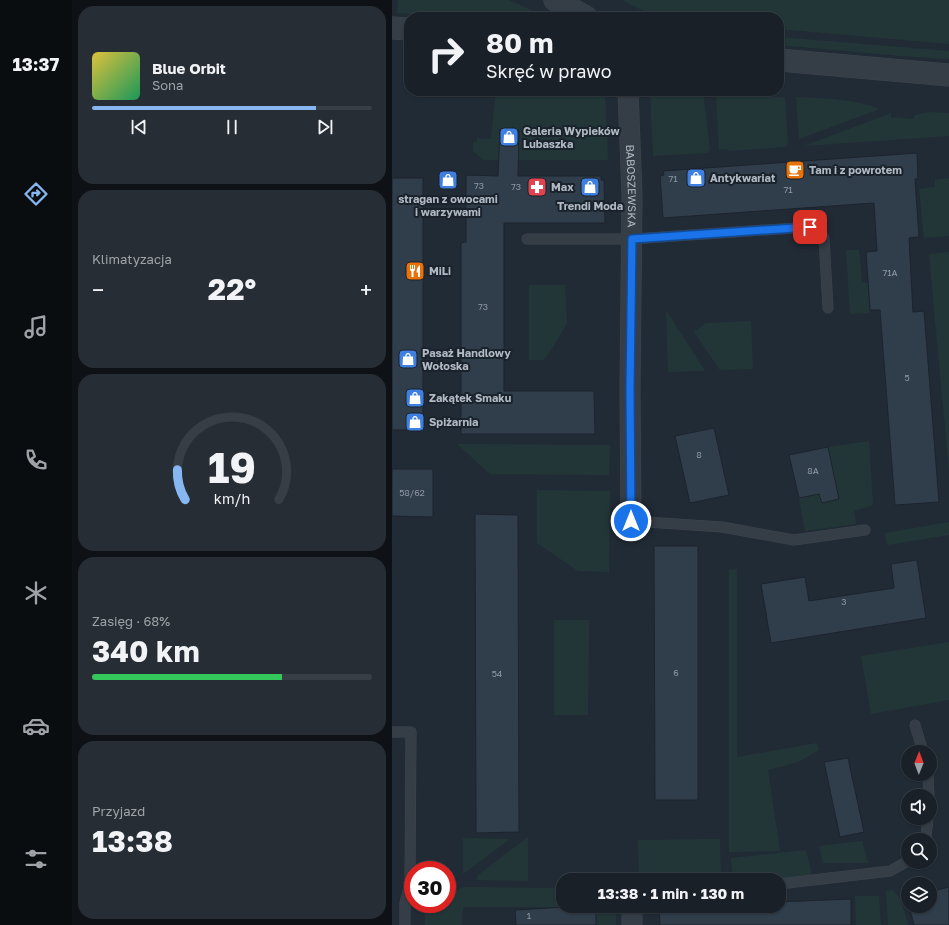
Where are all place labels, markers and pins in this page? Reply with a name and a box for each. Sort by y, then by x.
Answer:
place label: Galeria Wypieków Lubaszka [523,124,621,150]
shop icon: Galeria Wypieków Lubaszka [498,126,520,148]
cafe icon: Tam i z powrotem [784,159,806,181]
place label: Tam i z powrotem [809,163,902,176]
shop icon: Antykwariat [685,167,707,189]
shop icon: stragan z owocami i warzywami [437,169,459,191]
place label: Antykwariat [710,171,776,184]
pharmacy icon: Max [526,176,548,198]
shop icon: Trendi Moda [579,176,601,198]
place label: Max [551,180,574,193]
place label: stragan z owocami i warzywami [398,192,498,218]
place label: Trendi Moda [557,199,623,212]
pin [793,210,827,244]
restaurant icon: MiLi [404,260,426,282]
place label: MiLi [429,264,451,277]
place label: Pasaż Handlowy Wołoska [422,346,511,372]
shop icon: Pasaż Handlowy Wołoska [397,348,419,370]
shop icon: Zakątek Smaku [404,387,426,409]
place label: Zakątek Smaku [429,391,511,404]
shop icon: Spiżarnia [404,411,426,433]
place label: Spiżarnia [429,415,478,428]

